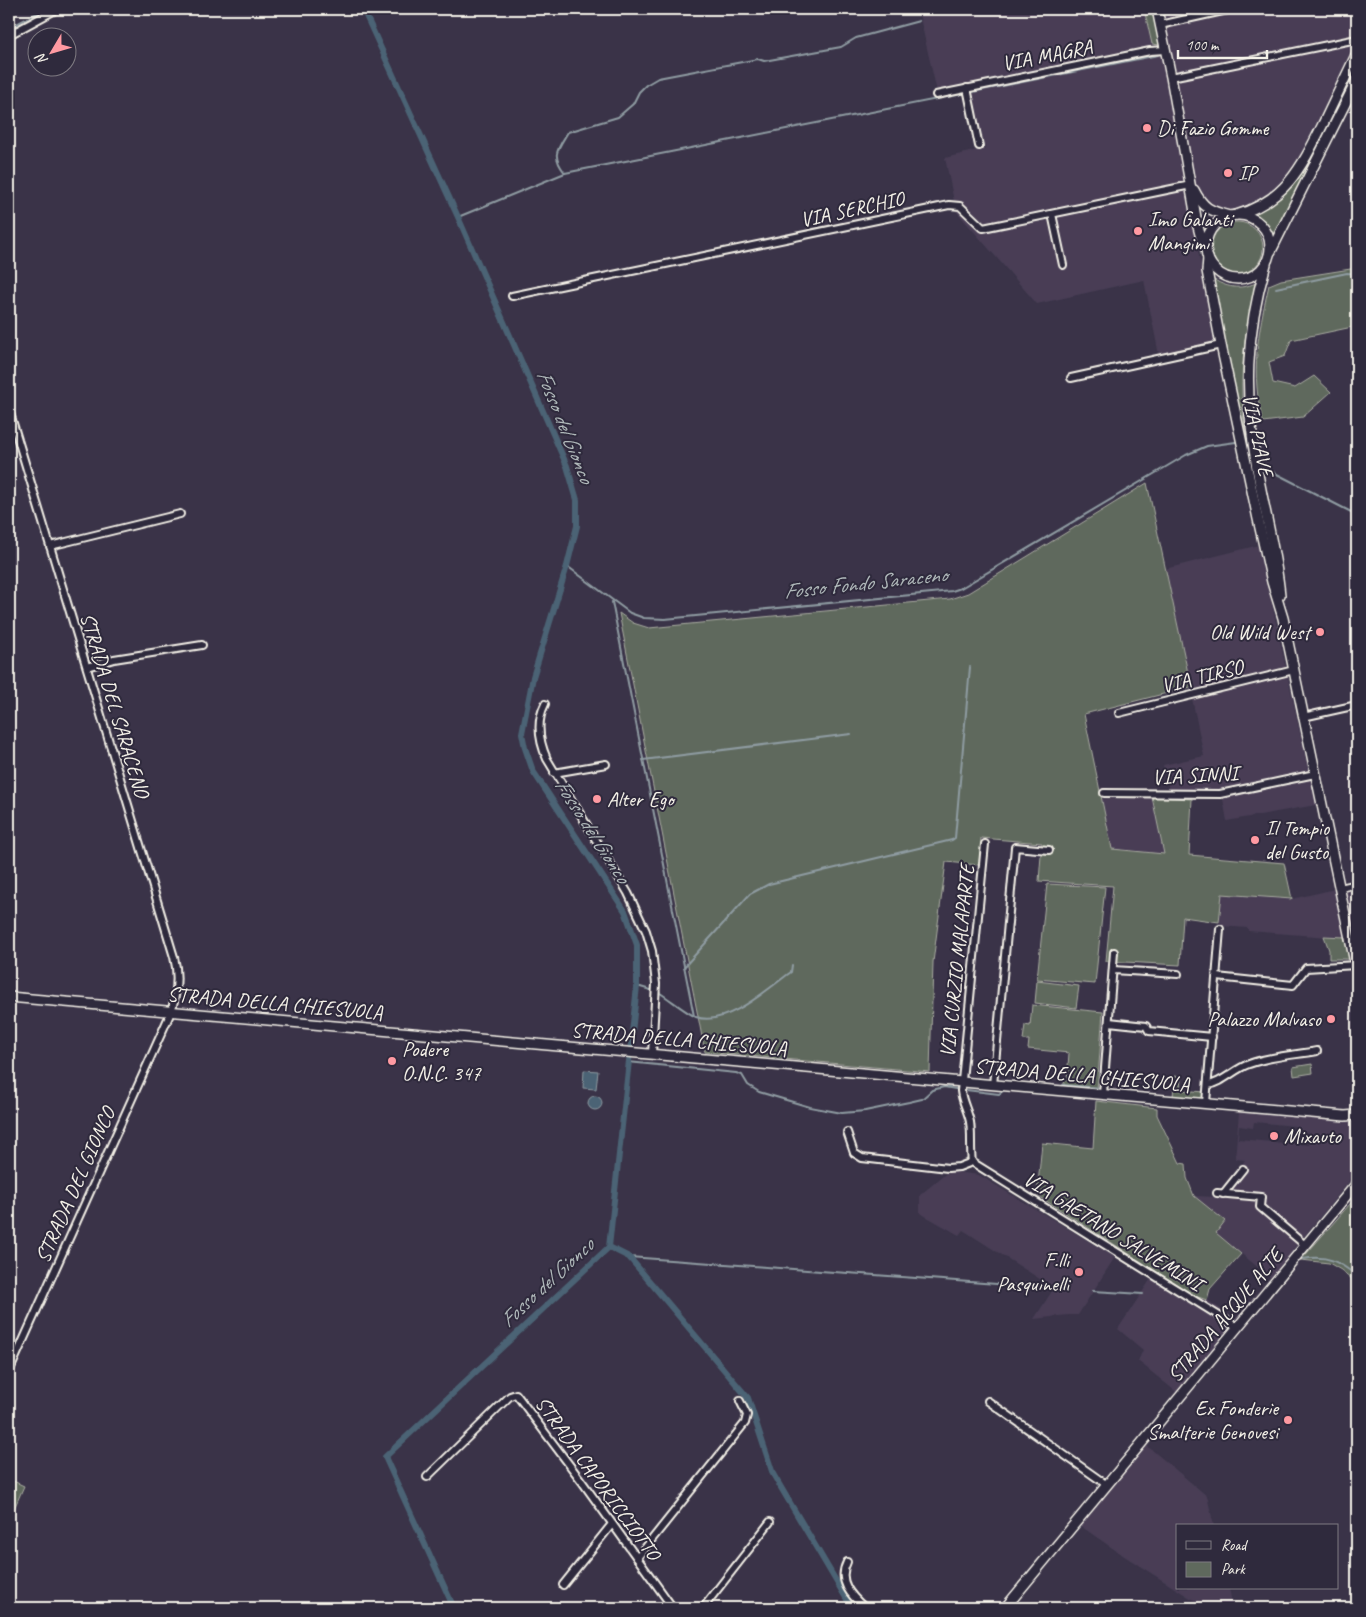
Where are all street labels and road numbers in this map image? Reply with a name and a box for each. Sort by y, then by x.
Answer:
street label: VIA MAGRA [1000,33,1096,76]
street label: VIA SERCHIO [798,185,909,233]
street label: VIA PIAVE [1237,391,1280,481]
street label: STRADA DEL SARACENO [75,610,156,803]
street label: VIA TIRSO [1158,653,1248,699]
street label: VIA SINNI [1151,760,1243,790]
street label: VIA CURZIO MALAPARTE [934,861,980,1059]
street label: STRADA DELLA CHIESUOLA [166,981,384,1025]
street label: STRADA DELLA CHIESUOLA [570,1017,788,1061]
street label: STRADA DELLA CHIESUOLA [973,1053,1191,1097]
street label: STRADA DEL GIONCO [29,1101,122,1267]
street label: VIA GAETANO SALVEMINI [1019,1165,1211,1299]
street label: STRADA ACQUE ALTE [1162,1241,1290,1387]
street label: STRADA CAPORICCIOTTO [530,1391,668,1567]

